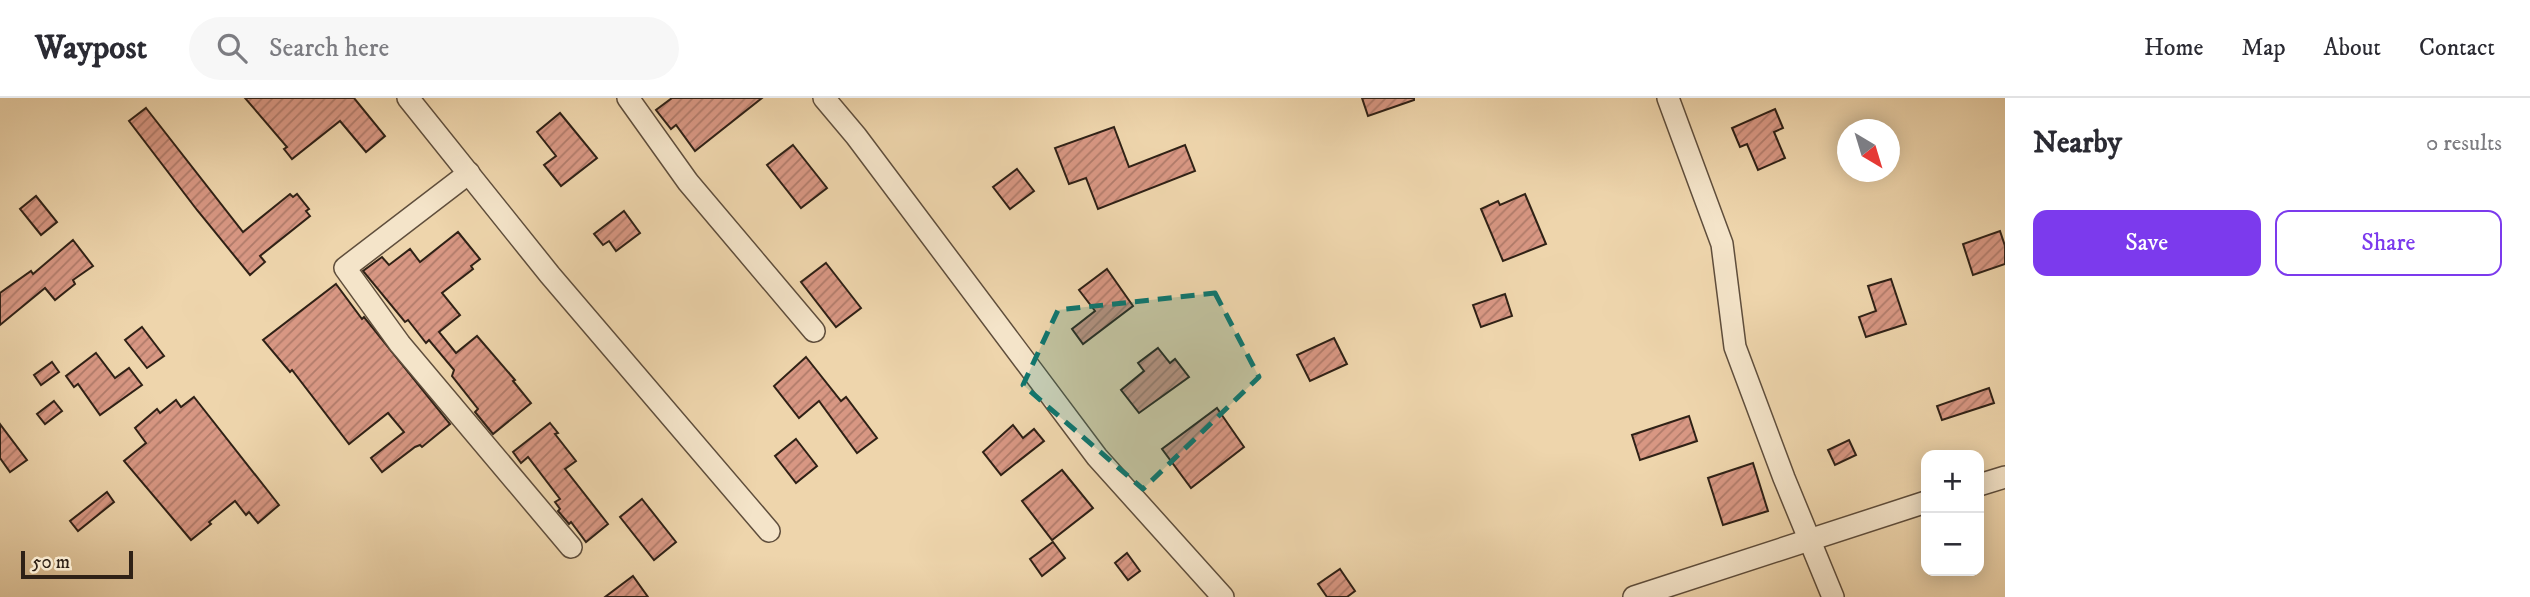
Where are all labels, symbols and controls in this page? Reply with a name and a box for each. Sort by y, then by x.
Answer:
search box [189,17,679,80]
text: Waypost [35,28,147,69]
icon: search [213,29,251,67]
text: Search here [269,32,389,65]
text: Home [2144,33,2203,63]
text: Map [2241,33,2286,63]
text: About [2324,33,2381,63]
text: Contact [2419,33,2495,63]
north arrow [1837,119,1900,182]
text: Nearby [2033,125,2122,162]
text: 0 results [2426,129,2502,158]
button: Save [2033,210,2261,276]
button: Share [2275,210,2502,276]
map controls [1921,450,1984,576]
button: + [1921,450,1984,513]
button: − [1921,513,1984,576]
scale bar [21,548,133,580]
text: 50 m [32,551,70,574]

